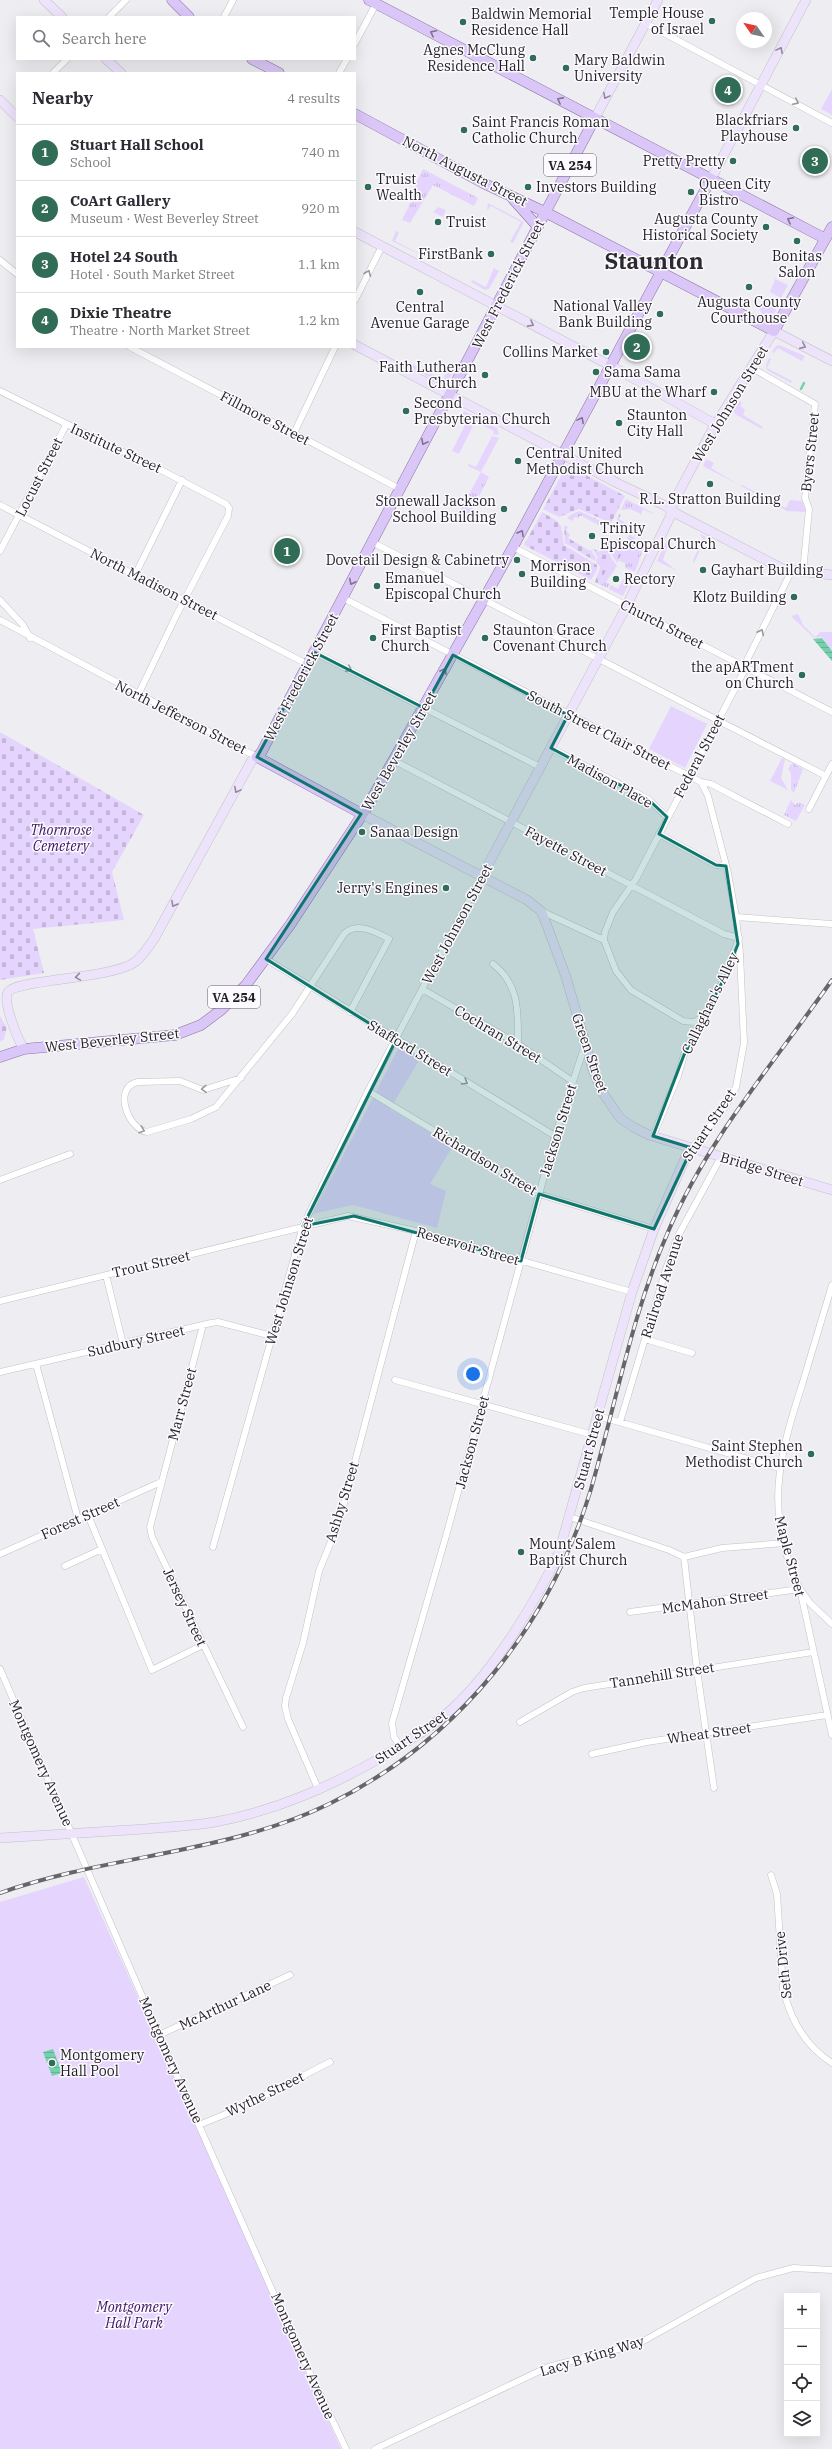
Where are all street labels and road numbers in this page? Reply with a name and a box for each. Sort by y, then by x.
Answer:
street label: North Augusta Street [399,132,531,210]
road number: VA 254 [544,154,596,176]
street label: West Frederick Street [468,217,548,351]
street label: West Johnson Street [688,342,772,466]
street label: Fillmore Street [217,387,313,449]
street label: Byers Street [797,411,823,493]
street label: Institute Street [68,419,164,477]
street label: Locust Street [11,434,67,520]
street label: North Madison Street [87,544,221,624]
street label: Church Street [617,595,707,653]
street label: West Frederick Street [260,610,342,744]
street label: North Jefferson Street [112,676,250,758]
street label: South Street Clair Street [524,686,674,774]
street label: West Beverley Street [357,688,441,814]
street label: Federal Street [669,711,729,801]
street label: Madison Place [564,750,656,812]
street label: Fayette Street [522,822,610,880]
street label: West Johnson Street [418,861,496,987]
street label: Callaghan's Alley [678,949,743,1057]
road number: VA 254 [208,986,260,1008]
street label: Cochran Street [451,1001,545,1067]
street label: Green Street [568,1011,612,1095]
street label: Stafford Street [364,1016,456,1080]
street label: West Beverley Street [44,1024,180,1056]
street label: Jackson Street [535,1082,581,1178]
street label: Stuart Street [678,1085,740,1165]
street label: Richardson Street [430,1123,540,1199]
street label: Bridge Street [718,1148,806,1190]
street label: West Johnson Street [261,1215,317,1347]
street label: Reservoir Street [415,1223,522,1269]
street label: Railroad Avenue [637,1232,687,1340]
street label: Trout Street [110,1246,192,1282]
street label: Sudbury Street [86,1321,186,1361]
street label: Marr Street [164,1365,200,1442]
street label: Jackson Street [451,1393,493,1491]
street label: Stuart Street [570,1406,608,1492]
street label: Ashby Street [321,1459,363,1545]
street label: Forest Street [38,1493,122,1543]
street label: Maple Street [771,1514,809,1598]
street label: Jersey Street [159,1565,211,1649]
street label: McMahon Street [661,1585,770,1617]
street label: Tannehill Street [608,1658,716,1692]
street label: Montgomery Avenue [5,1697,77,1829]
street label: Stuart Street [371,1706,451,1768]
street label: Wheat Street [666,1718,752,1748]
street label: Seth Drive [770,1930,796,2000]
street label: McArthur Lane [176,1976,274,2034]
street label: Montgomery Avenue [135,1994,207,2126]
street label: Wythe Street [223,2067,307,2121]
street label: Montgomery Avenue [267,2290,339,2422]
street label: Lacy B King Way [538,2331,647,2380]

